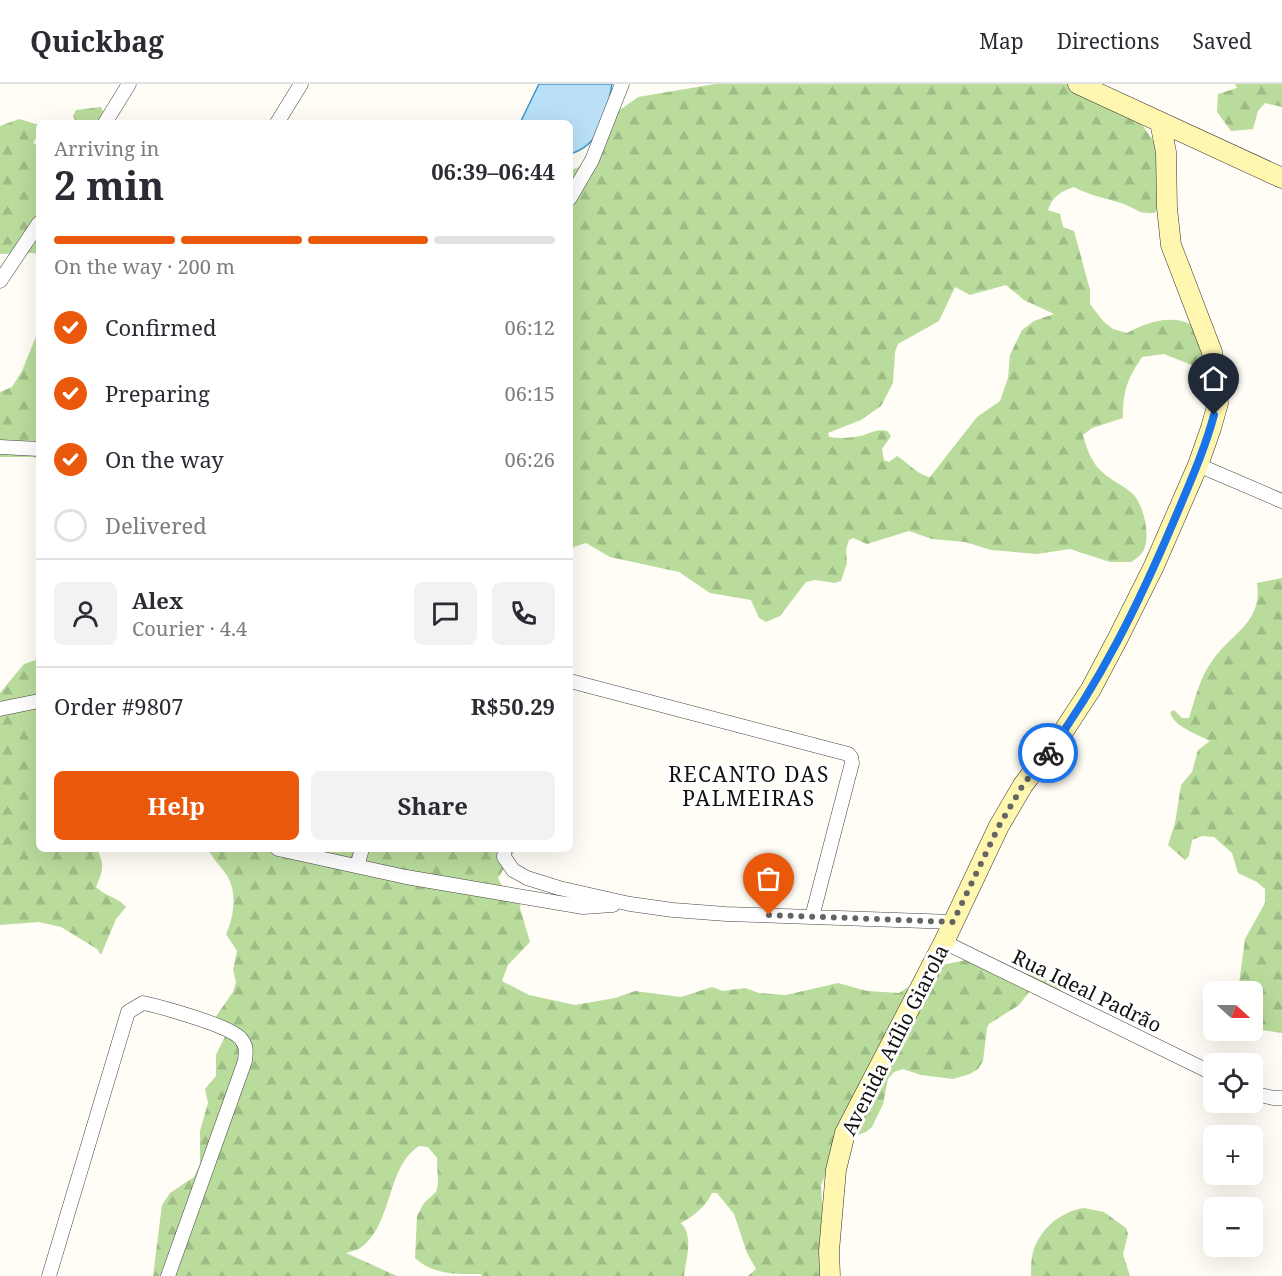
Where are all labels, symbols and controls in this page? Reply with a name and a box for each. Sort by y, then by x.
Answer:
text: Quickbag [30,22,164,60]
text: Map [979,27,1024,55]
text: Directions [1057,27,1159,55]
text: Saved [1192,27,1252,55]
text: Arriving in [54,135,159,162]
text: 06:39–06:44 [431,156,555,186]
text: 2 min [54,158,164,211]
text: On the way · 200 m [54,253,235,280]
icon: check [54,311,87,344]
text: Confirmed [105,312,216,342]
text: 06:12 [505,314,555,341]
pin [1188,353,1239,415]
icon: home [1197,362,1230,395]
icon: check [54,377,87,410]
text: Preparing [105,378,210,408]
text: 06:15 [505,380,555,407]
icon: check [54,443,87,476]
text: On the way [105,444,224,474]
text: 06:26 [505,446,555,473]
text: Delivered [105,510,207,540]
button: person [54,582,117,645]
button: chat [414,582,477,645]
button: phone [492,582,555,645]
text: Alex [132,585,183,615]
text: Courier · 4.4 [132,615,247,642]
text: Order #9807 [54,691,184,721]
text: R$50.29 [471,691,555,721]
courier [1018,723,1078,783]
icon: bike [1032,737,1065,770]
district label: RECANTO DAS PALMEIRAS [668,760,830,812]
button: Help [54,771,299,840]
button: Share [311,771,555,840]
pin [743,853,794,915]
icon: bag [752,862,785,895]
street label: Avenida Atílio Giarola [835,940,954,1140]
street label: Rua Ideal Padrão [1008,943,1166,1038]
north arrow [1203,981,1263,1041]
map controls [1203,981,1263,1257]
button: locate [1203,1053,1263,1113]
button: + [1203,1125,1263,1185]
button: − [1203,1197,1263,1257]

